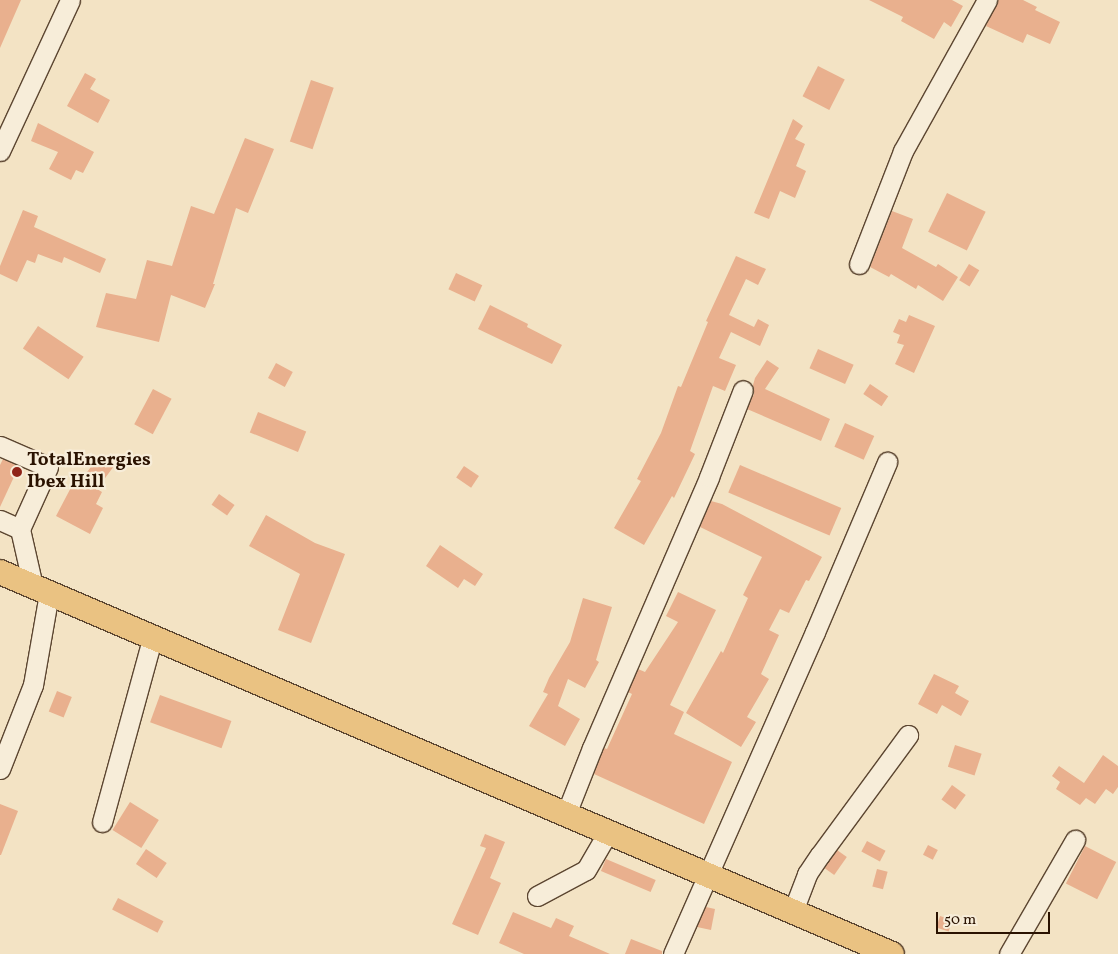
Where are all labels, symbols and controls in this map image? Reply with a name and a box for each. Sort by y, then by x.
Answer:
place label: TotalEnergies Ibex Hill [27,450,151,494]
marker: TotalEnergies Ibex Hill [11,466,23,478]
scale bar [938,902,1052,934]
text: 50 m [944,910,976,931]

